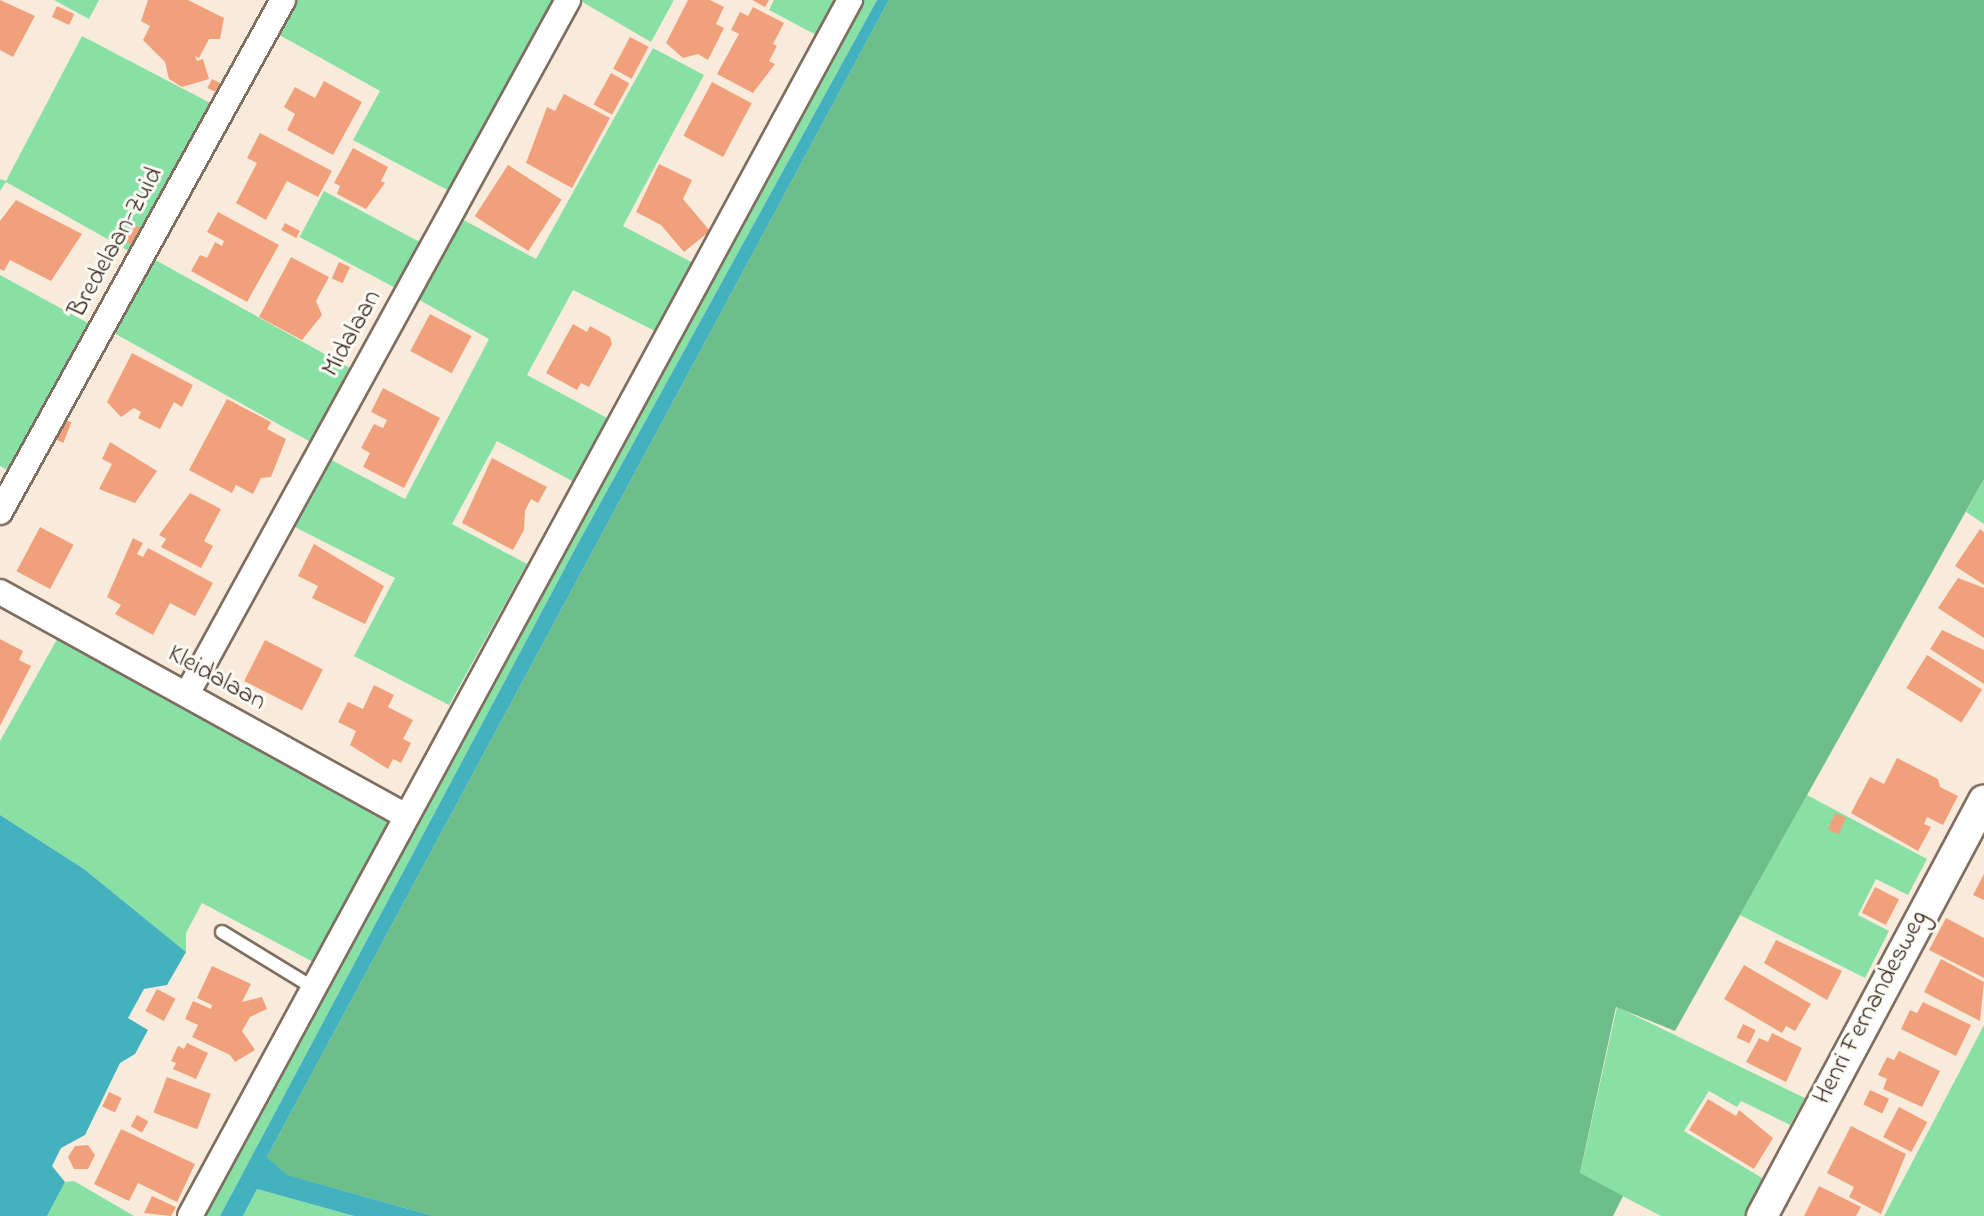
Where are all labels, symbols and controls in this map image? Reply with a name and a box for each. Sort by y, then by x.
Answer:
street label: Bredelaan-Zuid [63,162,171,324]
street label: Midalaan [316,285,390,383]
street label: Kleidalaan [162,639,270,719]
street label: Henri Fernandesweg [1808,906,1936,1110]

